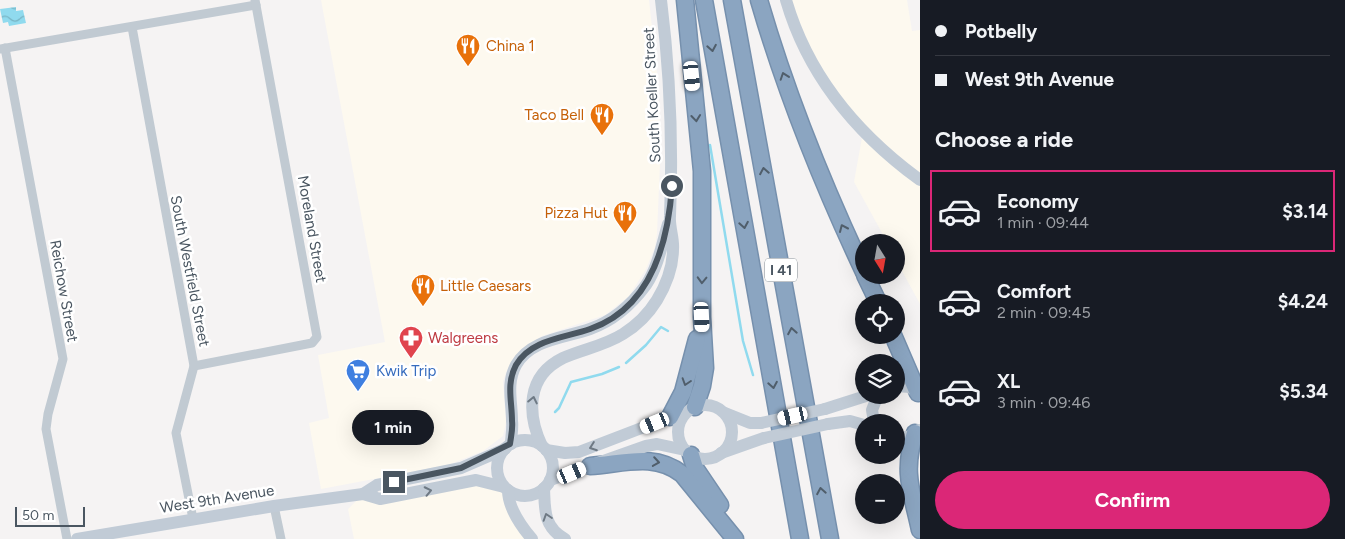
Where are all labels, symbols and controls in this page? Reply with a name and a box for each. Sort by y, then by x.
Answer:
text: Potbelly [965,20,1037,43]
street label: South Koeller Street [639,27,665,163]
restaurant icon: China 1 [455,33,481,67]
place label: China 1 [486,37,535,55]
one-way arrow [707,44,717,52]
car [682,60,701,92]
text: West 9th Avenue [965,68,1114,91]
one-way arrow [780,73,790,81]
restaurant icon: Taco Bell [589,102,615,136]
place label: Taco Bell [525,106,584,124]
one-way arrow [691,114,702,122]
text: Choose a ride [935,126,1073,153]
one-way arrow [759,167,769,176]
street label: Moreland Street [294,174,330,284]
route start [661,175,683,197]
icon: car [937,189,982,234]
text: Economy [997,190,1079,213]
street label: South Westfield Street [167,194,214,348]
restaurant icon: Pizza Hut [612,200,638,234]
text: $3.14 [1282,200,1328,223]
place label: Pizza Hut [544,204,608,222]
text: 1 min · 09:44 [997,213,1089,232]
one-way arrow [738,221,749,230]
one-way arrow [839,224,850,233]
north arrow [855,234,905,284]
map controls [855,234,905,524]
street label: Reichow Street [46,238,82,344]
road number: I 41 [765,258,797,282]
restaurant icon: Little Caesars [410,273,436,307]
place label: Little Caesars [440,277,531,295]
one-way arrow [697,277,707,285]
icon: car [937,279,982,324]
text: Comfort [997,280,1072,303]
text: $4.24 [1278,290,1328,313]
button: locate [855,294,905,344]
car [693,302,710,332]
text: 2 min · 09:45 [997,303,1091,322]
pharmacy icon: Walgreens [398,325,424,359]
one-way arrow [788,327,798,336]
place label: Walgreens [428,329,498,347]
button: layers [855,354,905,404]
supermarket icon: Kwik Trip [345,358,371,392]
place label: Kwik Trip [376,362,436,380]
icon: car [937,369,982,414]
text: XL [997,370,1020,393]
one-way arrow [682,377,692,385]
text: $5.34 [1279,380,1328,403]
one-way arrow [767,381,777,389]
text: 3 min · 09:46 [997,393,1090,412]
one-way arrow [527,395,537,404]
car [776,405,809,427]
callout: 1 min [353,410,435,444]
car [638,410,671,436]
button: + [855,414,905,464]
text: 1 min [374,418,412,437]
one-way arrow [589,441,598,451]
one-way arrow [652,456,661,466]
car [555,460,588,486]
route end [383,471,405,493]
button: Confirm [935,471,1330,529]
button: − [855,474,905,524]
street label: West 9th Avenue [159,481,275,517]
one-way arrow [424,486,433,497]
one-way arrow [817,487,827,495]
scale bar [15,504,85,527]
text: 50 m [22,507,54,524]
one-way arrow [542,513,552,522]

